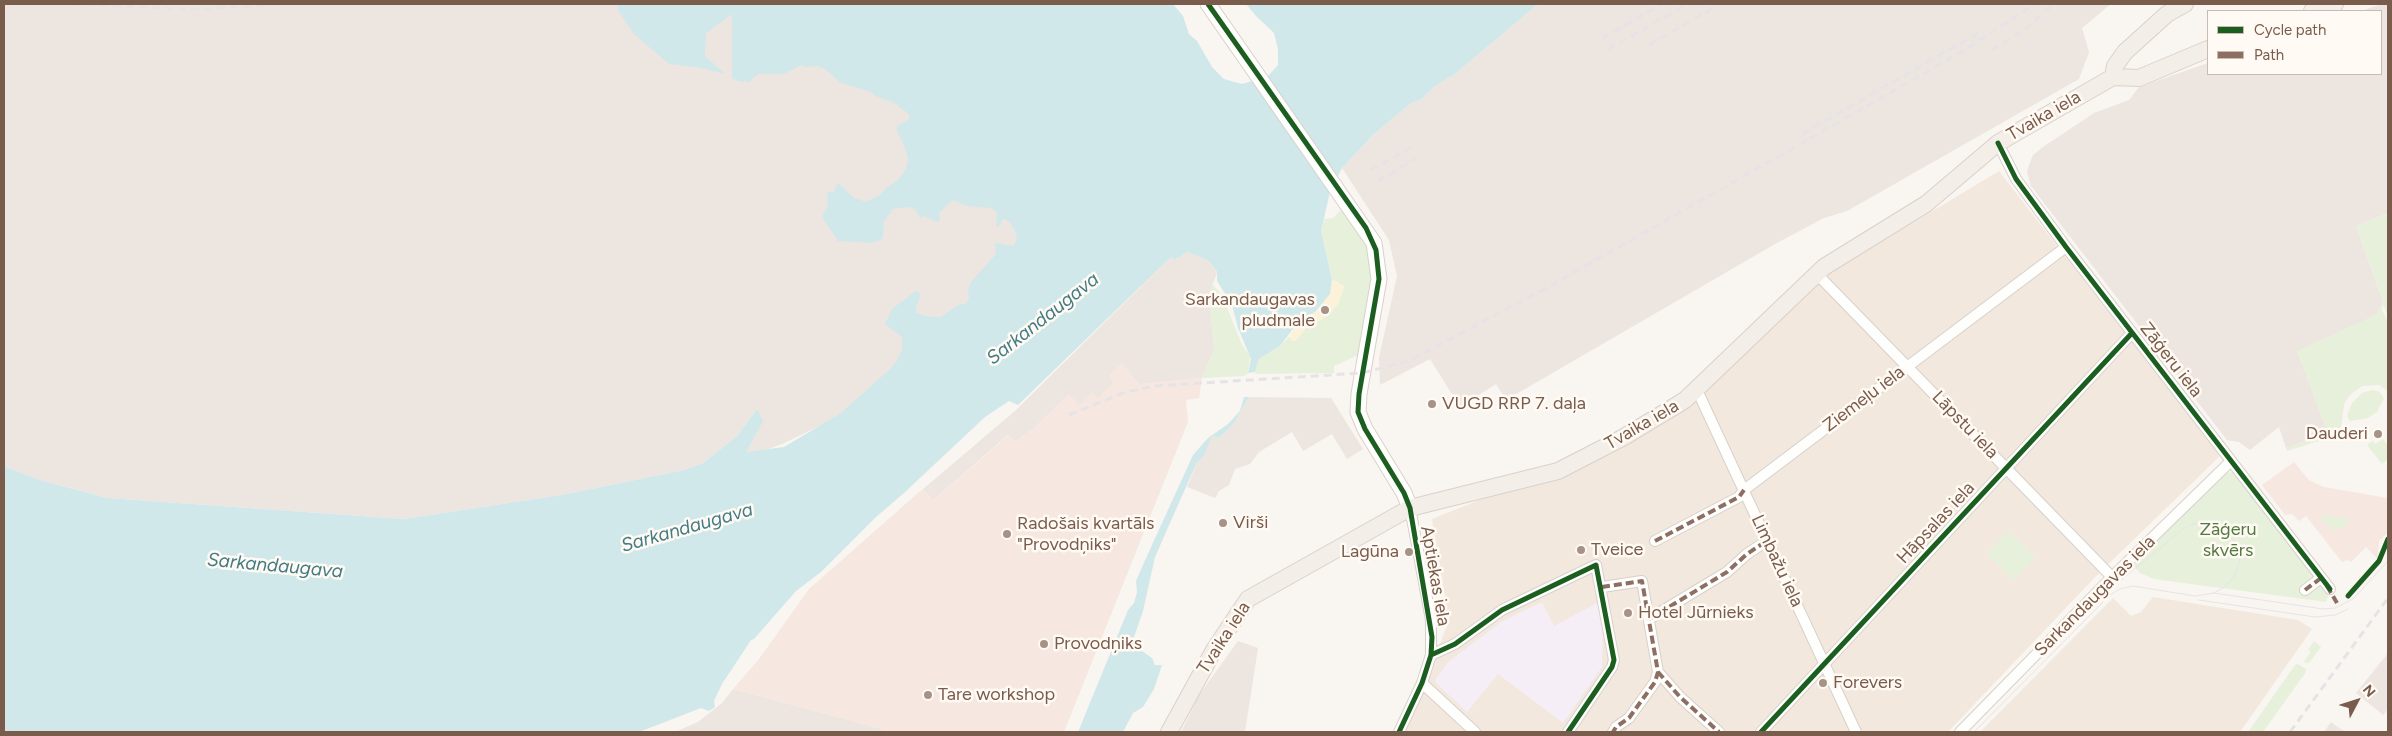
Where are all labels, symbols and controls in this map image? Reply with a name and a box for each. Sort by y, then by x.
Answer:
legend [2207,10,2382,75]
text: Cycle path [2254,21,2326,39]
text: Path [2254,46,2284,64]
street label: Tvaika iela [2003,86,2085,146]
water label: Sarkandaugava [982,268,1104,370]
place label: Sarkandaugavas pludmale [1185,289,1315,332]
marker: Sarkandaugavas pludmale [1319,304,1331,316]
street label: Zāģeru iela [2135,318,2207,402]
street label: Ziemeļu iela [1819,361,1909,437]
street label: Lāpstu iela [1927,387,2003,463]
place label: VUGD RRP 7. daļa [1442,393,1586,415]
street label: Tvaika iela [1601,395,1683,455]
marker: VUGD RRP 7. daļa [1426,398,1438,410]
place label: Dauderi [2306,423,2368,445]
marker: Dauderi [2372,428,2384,440]
street label: Hāpsalas iela [1893,478,1979,568]
water label: Sarkandaugava [618,498,756,558]
place label: Virši [1233,512,1268,534]
street label: Limbažu iela [1746,512,1808,610]
place label: Radošais kvartāls "Provodņiks" [1017,513,1154,556]
marker: Virši [1217,517,1229,529]
park label: Zāģeru skvērs [2199,519,2257,562]
street label: Aptiekas iela [1416,524,1454,628]
marker: Radošais kvartāls "Provodņiks" [1001,528,1013,540]
street label: Sarkandaugavas iela [2030,531,2160,661]
place label: Tveice [1591,539,1643,561]
place label: Lagūna [1341,541,1399,563]
marker: Tveice [1575,544,1587,556]
marker: Lagūna [1403,546,1415,558]
water label: Sarkandaugava [206,549,344,583]
street label: Tvaika iela [1193,598,1255,678]
place label: Hotel Jūrnieks [1638,602,1754,624]
marker: Hotel Jūrnieks [1622,607,1634,619]
place label: Provodņiks [1054,633,1142,655]
marker: Provodņiks [1038,638,1050,650]
place label: Forevers [1833,672,1902,694]
north arrow [2332,676,2382,726]
marker: Forevers [1817,677,1829,689]
text: N [2359,681,2379,701]
place label: Tare workshop [938,684,1055,706]
marker: Tare workshop [922,689,934,701]

